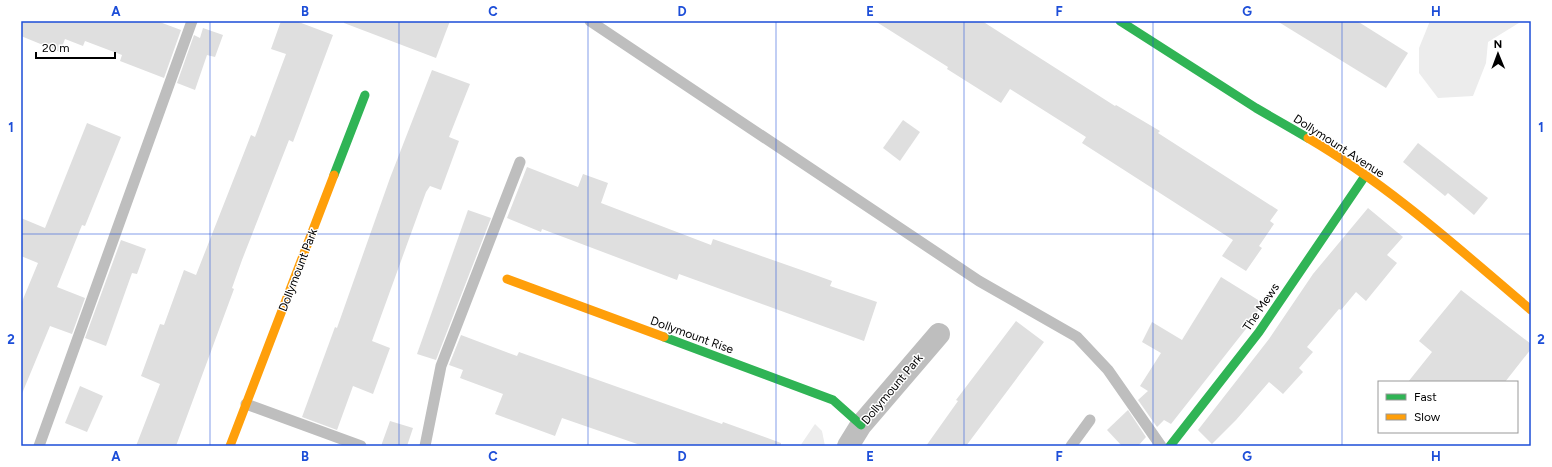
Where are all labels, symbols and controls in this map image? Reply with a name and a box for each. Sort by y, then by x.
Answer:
text: A [111,4,121,19]
text: B [301,4,309,19]
text: C [488,4,498,19]
text: D [677,4,687,19]
text: E [866,4,874,19]
text: F [1055,4,1063,19]
text: G [1242,4,1252,19]
text: H [1431,4,1441,19]
scale bar [36,34,115,60]
north arrow [1478,34,1518,74]
text: N [1493,38,1502,51]
text: 20 m [42,41,70,55]
street label: Dollymount Avenue [1291,111,1387,181]
text: 1 [8,120,14,135]
text: 1 [1538,120,1544,135]
street label: Dollymount Park [276,226,320,313]
street label: The Mews [1240,280,1282,333]
street label: Dollymount Rise [649,313,736,357]
text: 2 [7,332,15,347]
text: 2 [1537,332,1545,347]
street label: Dollymount Park [858,351,926,427]
legend [1378,381,1518,433]
text: Fast [1414,390,1437,404]
text: Slow [1414,410,1441,424]
text: A [111,449,121,464]
text: B [301,449,309,464]
text: C [488,449,498,464]
text: D [677,449,687,464]
text: E [866,449,874,464]
text: F [1055,449,1063,464]
text: G [1242,449,1252,464]
text: H [1431,449,1441,464]

